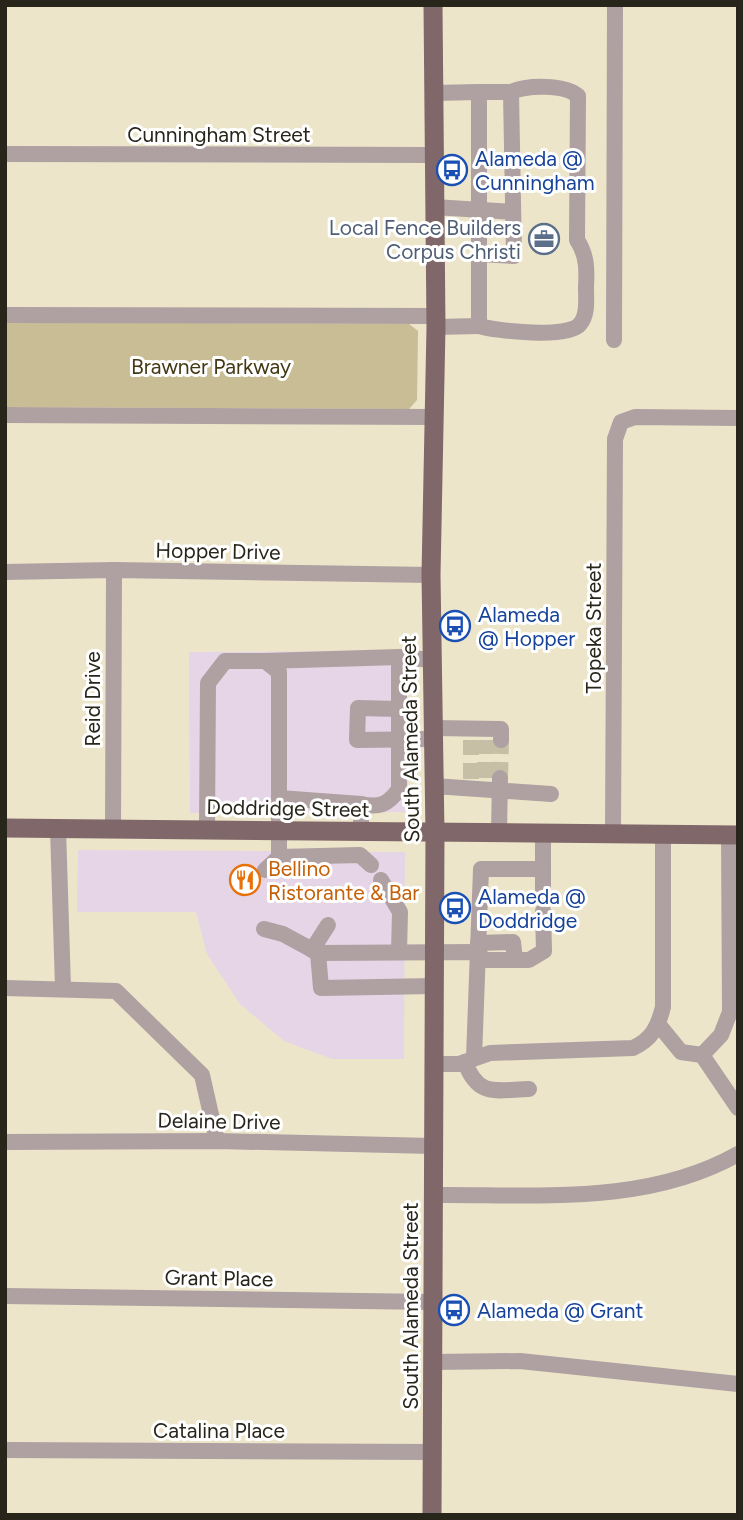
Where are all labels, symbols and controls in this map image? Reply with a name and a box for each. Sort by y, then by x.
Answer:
street label: Cunningham Street [127,122,311,147]
place label: Alameda @ Cunningham [475,146,595,195]
bus stop icon: Alameda @ Cunningham [435,153,469,187]
place label: Local Fence Builders Corpus Christi [329,215,521,264]
office icon: Local Fence Builders Corpus Christi [527,222,561,256]
park label: Brawner Parkway [131,354,291,379]
street label: Hopper Drive [155,537,281,565]
street label: Topeka Street [581,562,606,694]
place label: Alameda @ Hopper [478,602,575,651]
bus stop icon: Alameda @ Hopper [438,609,472,643]
street label: South Alameda Street [396,635,424,843]
street label: Reid Drive [80,651,105,747]
street label: Doddridge Street [206,794,370,822]
place label: Bellino Ristorante & Bar [268,856,419,905]
restaurant icon: Bellino Ristorante & Bar [228,863,262,897]
place label: Alameda @ Doddridge [478,884,586,933]
bus stop icon: Alameda @ Doddridge [438,891,472,925]
street label: Delaine Drive [157,1107,281,1135]
street label: South Alameda Street [398,1202,423,1410]
street label: Grant Place [164,1265,274,1291]
bus stop icon: Alameda @ Grant [437,1293,471,1327]
place label: Alameda @ Grant [477,1298,644,1323]
street label: Catalina Place [153,1418,285,1443]

